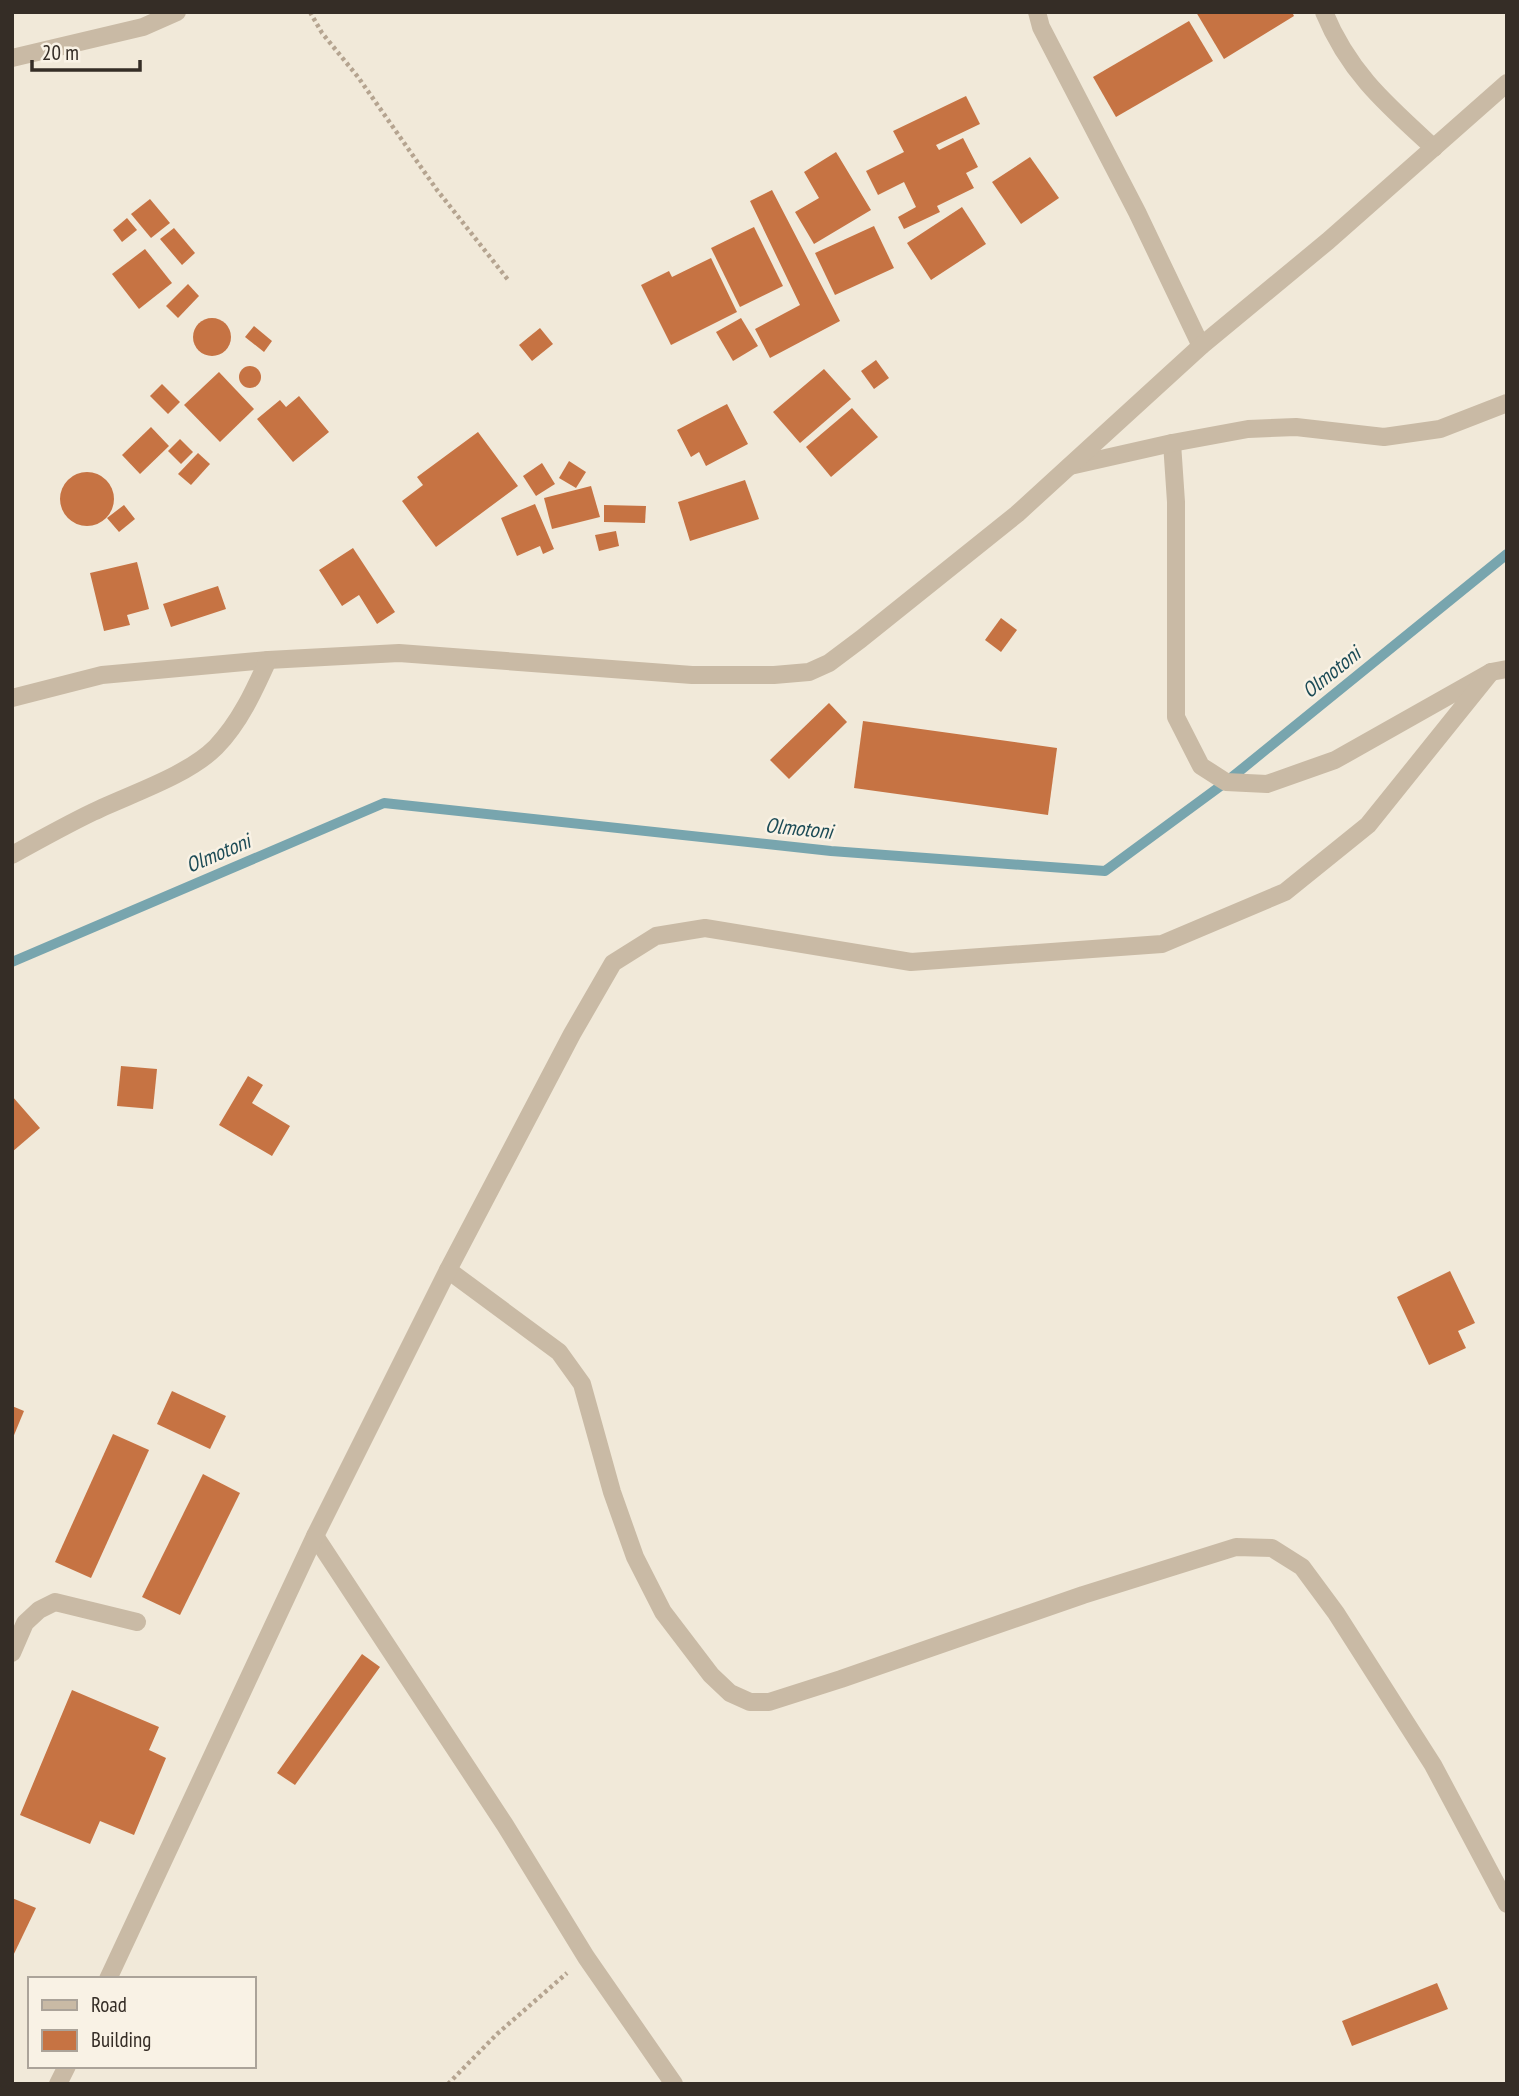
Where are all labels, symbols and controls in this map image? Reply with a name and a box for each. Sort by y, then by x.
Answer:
scale bar [32,28,140,72]
text: 20 m [42,39,79,66]
water label: Olmotoni [1296,639,1368,704]
water label: Olmotoni [764,811,836,845]
water label: Olmotoni [182,826,257,879]
legend [28,1977,256,2068]
text: Road [91,1991,127,2018]
text: Building [91,2026,151,2053]

